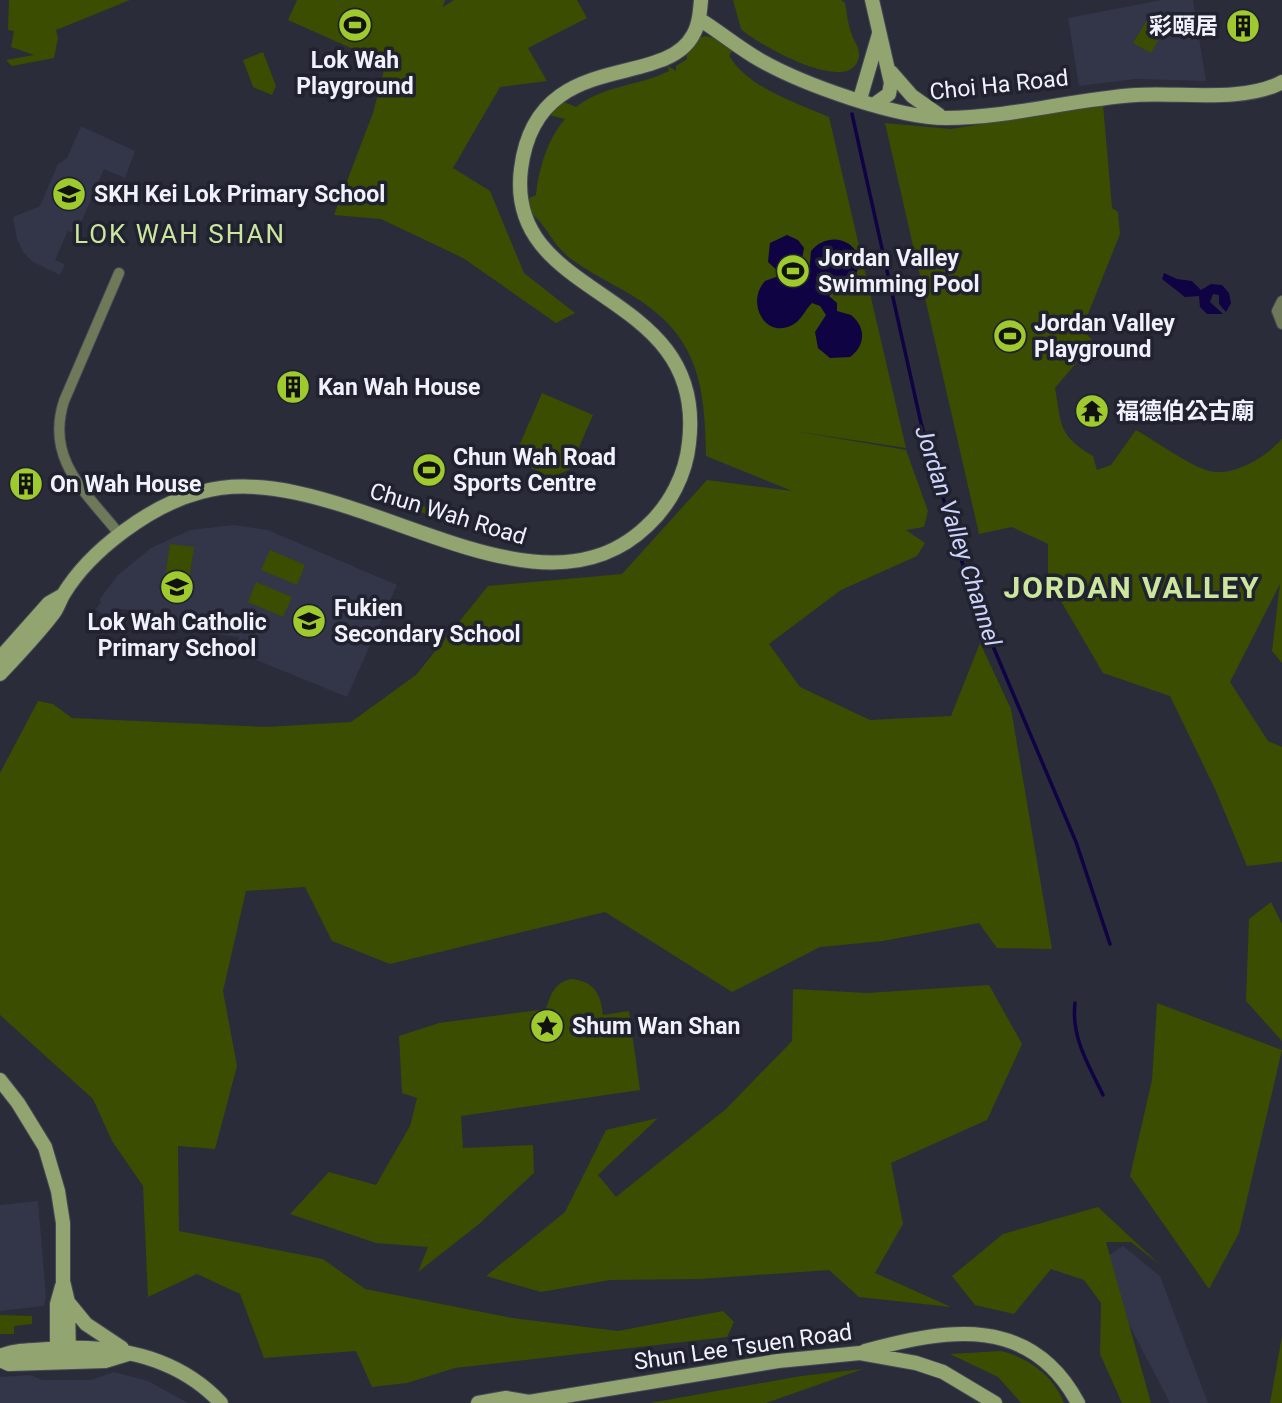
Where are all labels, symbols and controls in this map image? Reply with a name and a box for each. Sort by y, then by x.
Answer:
sports icon: Lok Wah Playground [336,6,374,44]
building icon: 彩頤居 [1224,7,1262,45]
place label: 彩頤居 [1149,13,1218,40]
place label: Lok Wah Playground [296,47,414,100]
street label: Choi Ha Road [928,64,1070,106]
school or university icon: SKH Kei Lok Primary School [50,175,88,213]
place label: SKH Kei Lok Primary School [94,181,385,208]
district label: LOK WAH SHAN [74,219,286,249]
place label: Jordan Valley Swimming Pool [818,245,980,298]
sports icon: Jordan Valley Swimming Pool [774,252,812,290]
place label: Jordan Valley Playground [1034,310,1175,363]
sports icon: Jordan Valley Playground [991,317,1029,355]
building icon: Kan Wah House [274,368,312,406]
place label: Kan Wah House [318,374,481,401]
temple icon: 福德伯公古廟 [1073,392,1111,430]
place label: 福德伯公古廟 [1116,398,1254,425]
water label: Jordan Valley Channel [909,422,1007,650]
place label: Chun Wah Road Sports Centre [453,444,616,497]
sports icon: Chun Wah Road Sports Centre [410,451,448,489]
building icon: On Wah House [7,465,45,503]
place label: On Wah House [50,471,201,498]
street label: Chun Wah Road [366,477,530,551]
school or university icon: Lok Wah Catholic Primary School [158,568,196,606]
district label: JORDAN VALLEY [1003,570,1261,605]
place label: Fukien Secondary School [334,595,521,648]
school or university icon: Fukien Secondary School [290,602,328,640]
place label: Lok Wah Catholic Primary School [87,609,267,662]
place icon: Shum Wan Shan [528,1007,566,1045]
place label: Shum Wan Shan [572,1013,740,1040]
street label: Shun Lee Tsuen Road [632,1318,854,1376]

